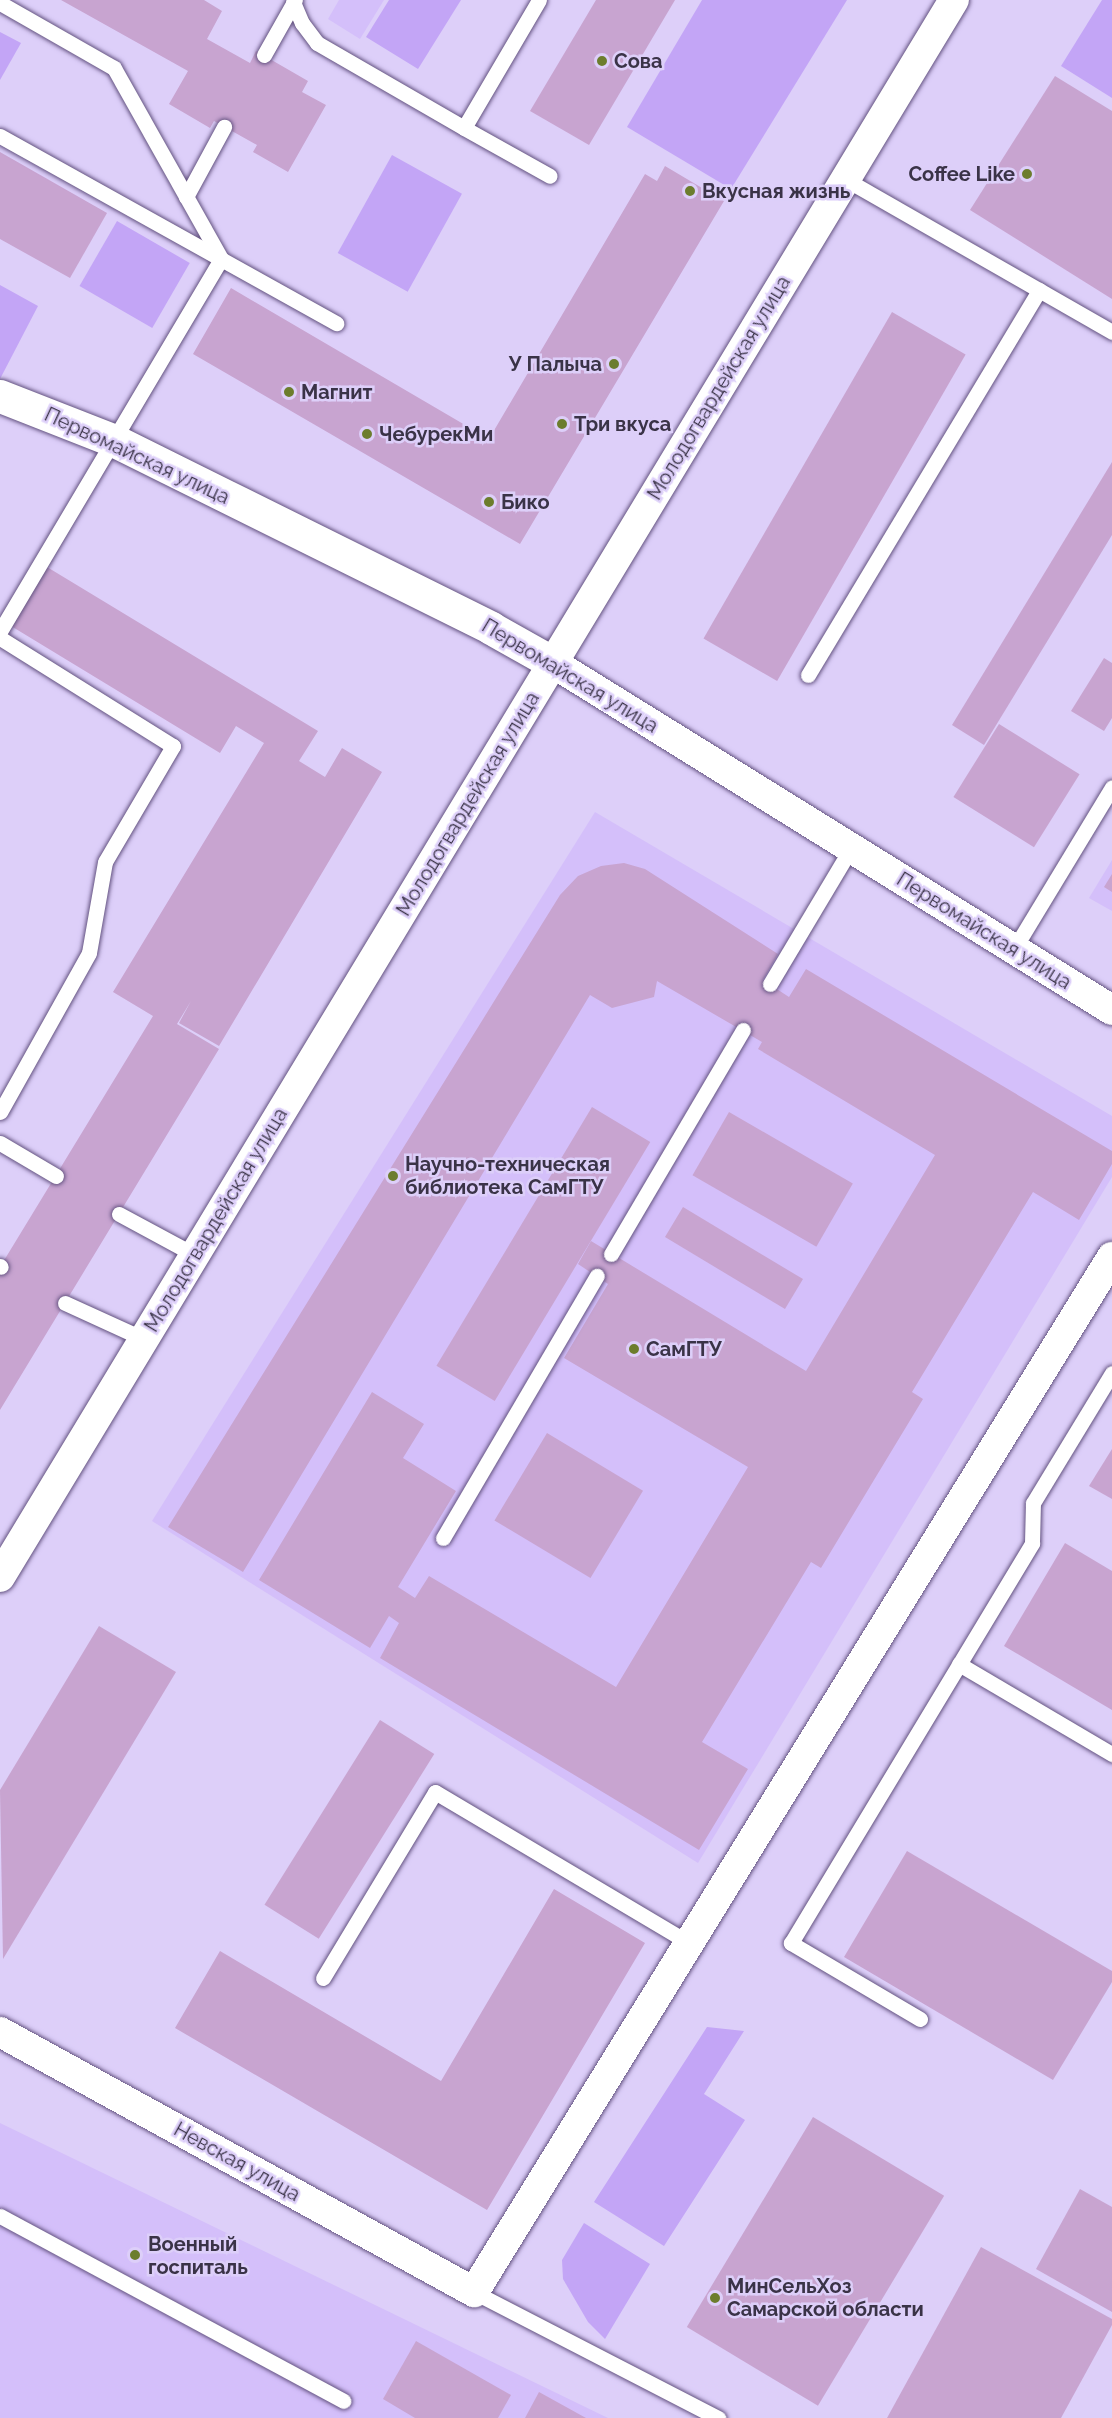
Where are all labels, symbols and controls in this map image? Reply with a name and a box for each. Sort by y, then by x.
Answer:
place label: Сова [614,49,663,73]
marker: Сова [595,54,609,68]
place label: Coffee Like [908,162,1015,186]
marker: Coffee Like [1020,167,1034,181]
place label: Вкусная жизнь [702,179,850,203]
marker: Вкусная жизнь [683,184,697,198]
street label: Молодогвардейская улица [642,271,796,505]
place label: У Палыча [509,352,602,376]
marker: У Палыча [607,357,621,371]
place label: Магнит [301,380,372,404]
marker: Магнит [282,385,296,399]
street label: Первомайская улица [40,402,234,510]
place label: Три вкуса [574,412,671,436]
marker: Три вкуса [555,417,569,431]
place label: ЧебурекМи [379,422,493,446]
marker: ЧебурекМи [360,427,374,441]
place label: Бико [501,490,550,514]
marker: Бико [482,495,496,509]
street label: Первомайская улица [477,614,663,738]
street label: Молодогвардейская улица [391,687,545,921]
street label: Первомайская улица [892,867,1076,995]
street label: Молодогвардейская улица [139,1103,293,1337]
place label: Научно-техническая библиотека СамГТУ [405,1152,610,1199]
marker: Научно-техническая библиотека СамГТУ [386,1169,400,1183]
place label: СамГТУ [646,1337,722,1361]
marker: СамГТУ [627,1342,641,1356]
street label: Невская улица [169,2117,305,2207]
place label: Военный госпиталь [148,2232,248,2279]
marker: Военный госпиталь [126,2246,144,2264]
place label: МинСельХоз Самарской области [727,2274,924,2321]
marker: МинСельХоз Самарской области [708,2291,722,2305]

